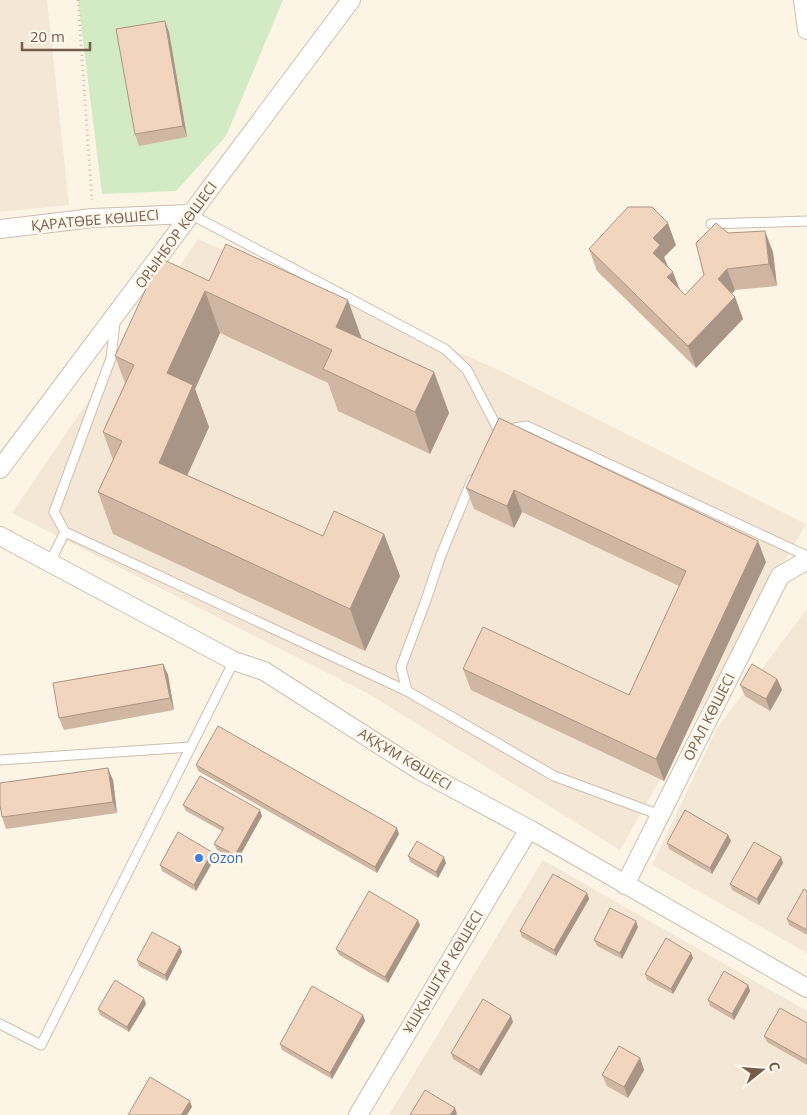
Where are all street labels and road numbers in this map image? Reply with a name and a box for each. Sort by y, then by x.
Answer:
street label: ОРЫНБОР КӨШЕСІ [130,178,221,292]
street label: ҚАРАТӨБЕ КӨШЕСІ [30,204,160,235]
street label: ОРАЛ КӨШЕСІ [678,670,739,764]
street label: АҚҚҰМ КӨШЕСІ [355,723,456,794]
street label: ҰШҚЫШТАР КӨШЕСІ [398,906,487,1037]

